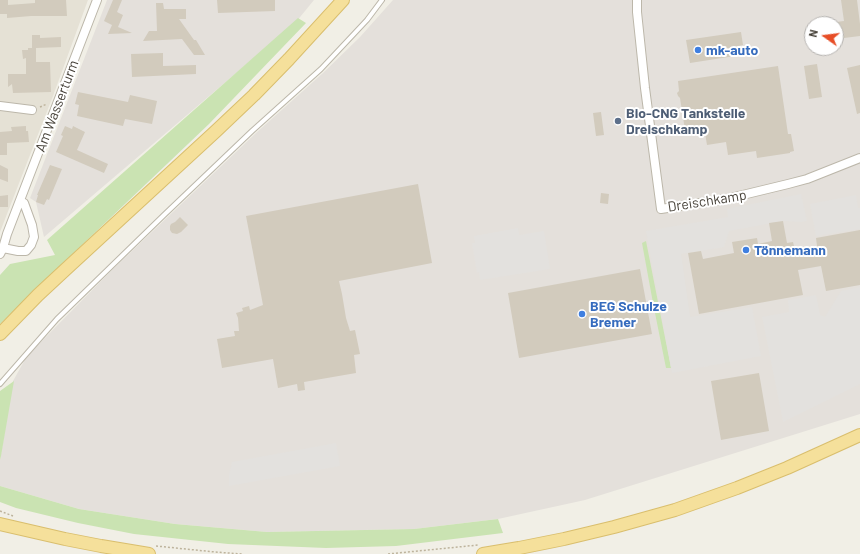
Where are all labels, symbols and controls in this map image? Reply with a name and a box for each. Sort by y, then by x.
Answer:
north arrow [804,16,844,56]
text: N [806,28,820,38]
place label: mk-auto [706,42,758,58]
marker: mk-auto [693,45,703,55]
street label: Am Wasserturm [32,58,82,154]
place label: Bio-CNG Tankstelle Dreischkamp [626,105,745,138]
marker: Bio-CNG Tankstelle Dreischkamp [613,116,623,126]
street label: Dreischkamp [666,186,748,216]
place label: Tönnemann [754,242,826,258]
marker: Tönnemann [741,245,751,255]
place label: BEG Schulze Bremer [590,298,667,330]
marker: BEG Schulze Bremer [577,309,587,319]

